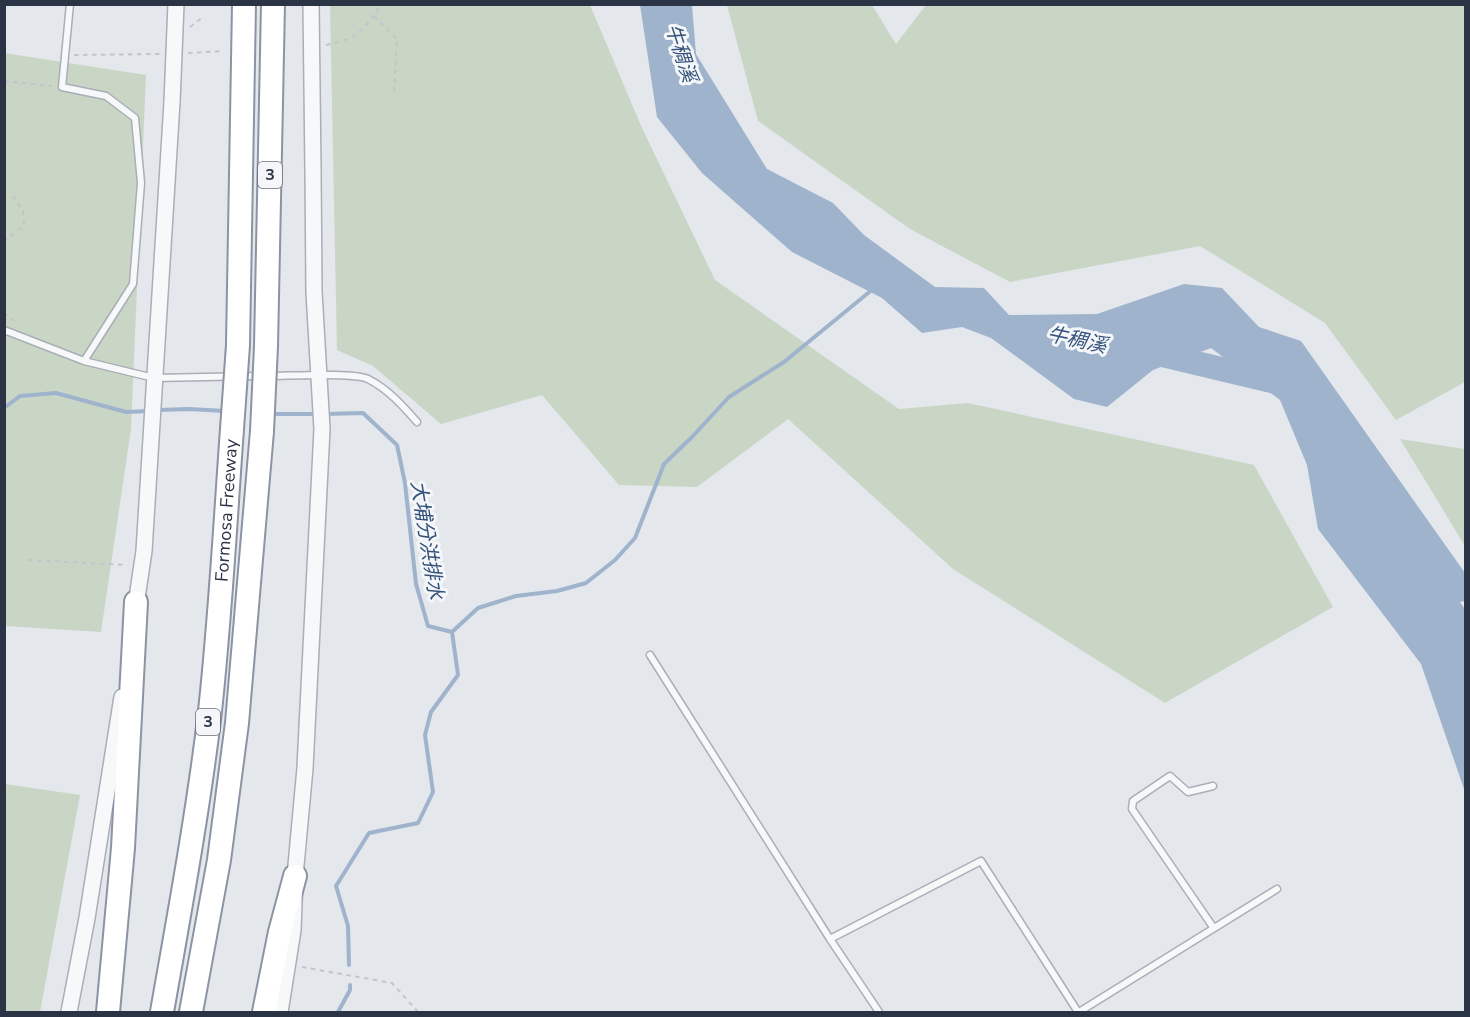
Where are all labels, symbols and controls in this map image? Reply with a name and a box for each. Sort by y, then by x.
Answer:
water label: 牛稠溪 [659,20,704,89]
road number: 3 [258,162,282,188]
water label: 牛稠溪 [1045,321,1112,360]
street label: Formosa Freeway [210,438,243,583]
water label: 大埔分洪排水 [404,479,450,602]
road number: 3 [196,709,220,735]

